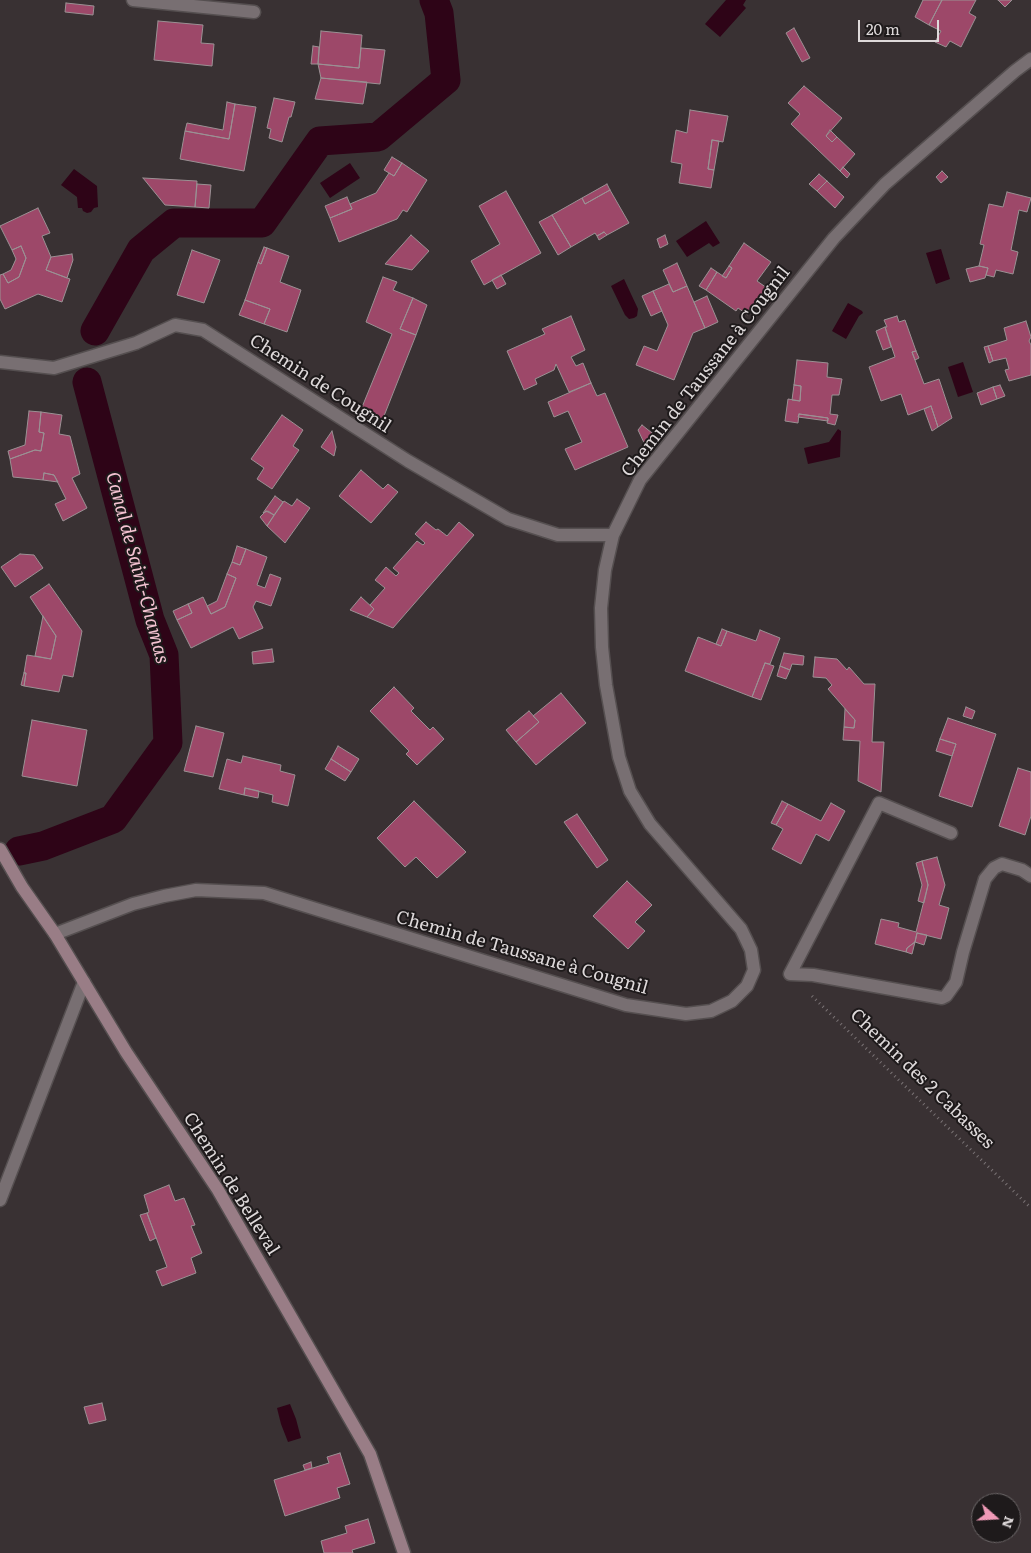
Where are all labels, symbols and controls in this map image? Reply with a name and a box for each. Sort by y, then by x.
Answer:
scale bar [861,10,942,42]
text: 20 m [866,17,900,40]
street label: Chemin de Taussane à Cougnil [617,262,795,482]
street label: Chemin de Cougnil [245,330,395,438]
water label: Canal de Saint-Chamas [100,470,174,666]
street label: Chemin de Taussane à Cougnil [394,907,650,999]
street label: Chemin des 2 Cabasses [845,1004,999,1154]
street label: Chemin de Belleval [178,1109,284,1259]
north arrow [971,1493,1021,1543]
text: N [998,1514,1021,1531]

